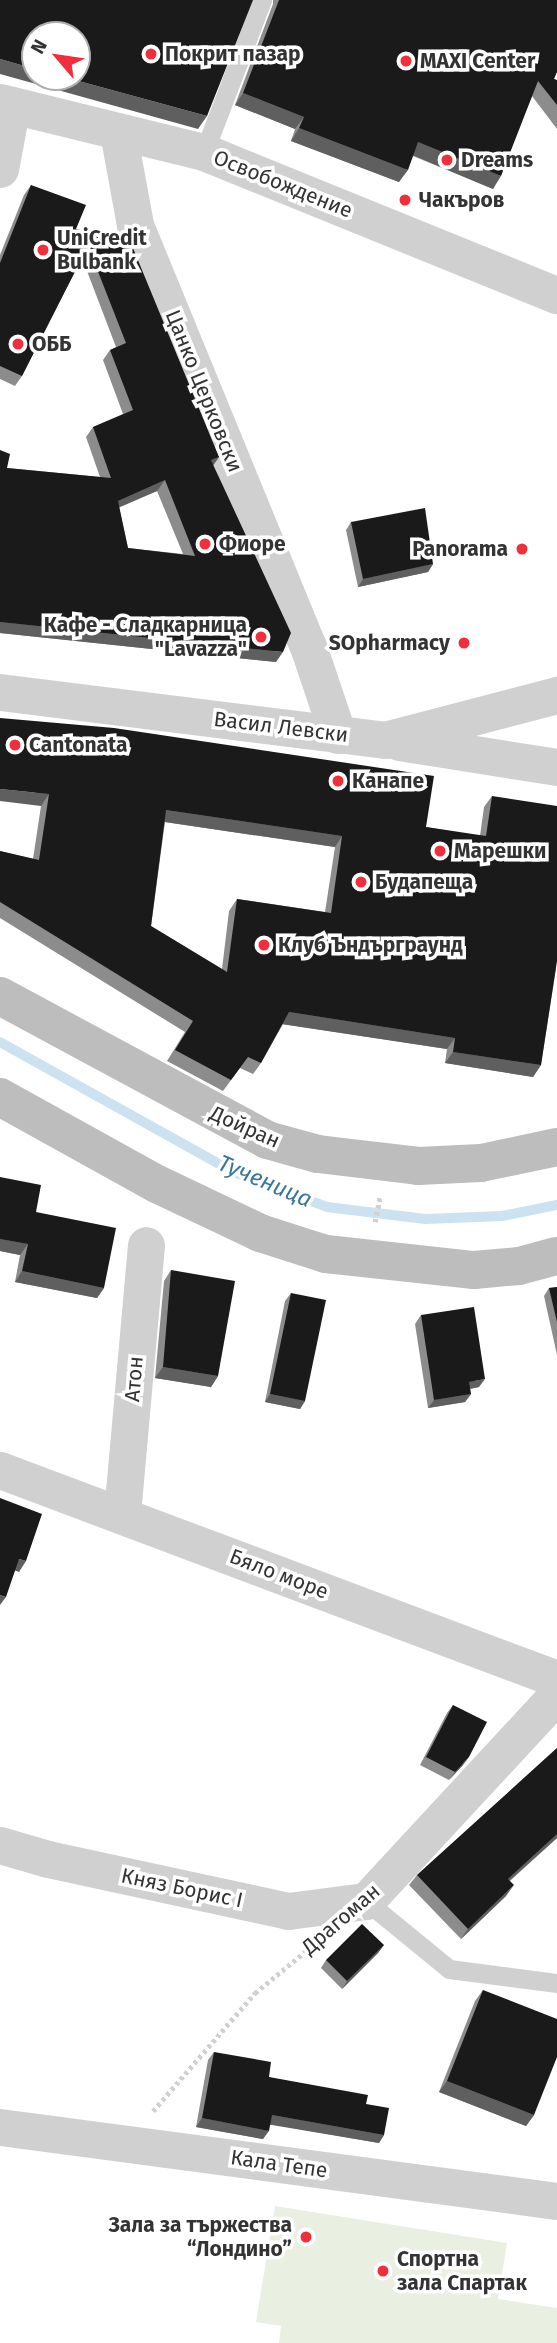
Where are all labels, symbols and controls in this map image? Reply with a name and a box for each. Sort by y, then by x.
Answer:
north arrow [21,21,91,91]
text: N [26,35,52,58]
place label: Покрит пазар [165,41,301,67]
marker: Покрит пазар [143,46,159,62]
place label: MAXI Center [420,48,535,74]
marker: MAXI Center [398,53,414,69]
street label: Освобождение [210,145,356,223]
place label: Dreams [461,147,533,173]
marker: Dreams [439,152,455,168]
place label: Чакъров [419,187,504,213]
marker: Чакъров [397,192,413,208]
place label: UniCredit Bulbank [57,225,147,275]
marker: UniCredit Bulbank [35,242,51,258]
street label: Цанко Церковски [160,306,248,476]
place label: ОББ [32,331,72,357]
marker: ОББ [10,336,26,352]
place label: Фиоре [219,531,286,557]
marker: Фиоре [197,536,213,552]
place label: Panorama [412,536,508,562]
marker: Panorama [514,541,530,557]
place label: Кафе - Сладкарница "Lavazza" [44,612,247,662]
marker: Кафе - Сладкарница "Lavazza" [253,629,269,645]
place label: SOpharmacy [329,630,450,656]
marker: SOpharmacy [456,635,472,651]
street label: Васил Левски [212,706,350,748]
place label: Cantonata [29,732,127,758]
marker: Cantonata [7,737,23,753]
place label: Канапе [352,768,424,794]
marker: Канапе [330,773,346,789]
place label: Марешки [454,838,546,864]
marker: Марешки [432,843,448,859]
place label: Будапеща [375,869,473,895]
marker: Будапеща [353,874,369,890]
place label: Клуб Ъндърграунд [278,932,463,958]
marker: Клуб Ъндърграунд [256,937,272,953]
street label: Дойран [206,1100,284,1154]
water label: Тученица [214,1149,316,1213]
street label: Атон [119,1355,149,1403]
street label: Бяло море [226,1544,332,1604]
street label: Княз Борис I [119,1863,245,1913]
street label: Драгоман [297,1878,385,1960]
street label: Кала Тепе [229,2145,329,2183]
place label: Зала за тържества “Лондино” [108,2212,292,2262]
marker: Зала за тържества “Лондино” [298,2229,314,2245]
place label: Спортна зала Спартак [397,2246,527,2296]
marker: Спортна зала Спартак [375,2263,391,2279]

